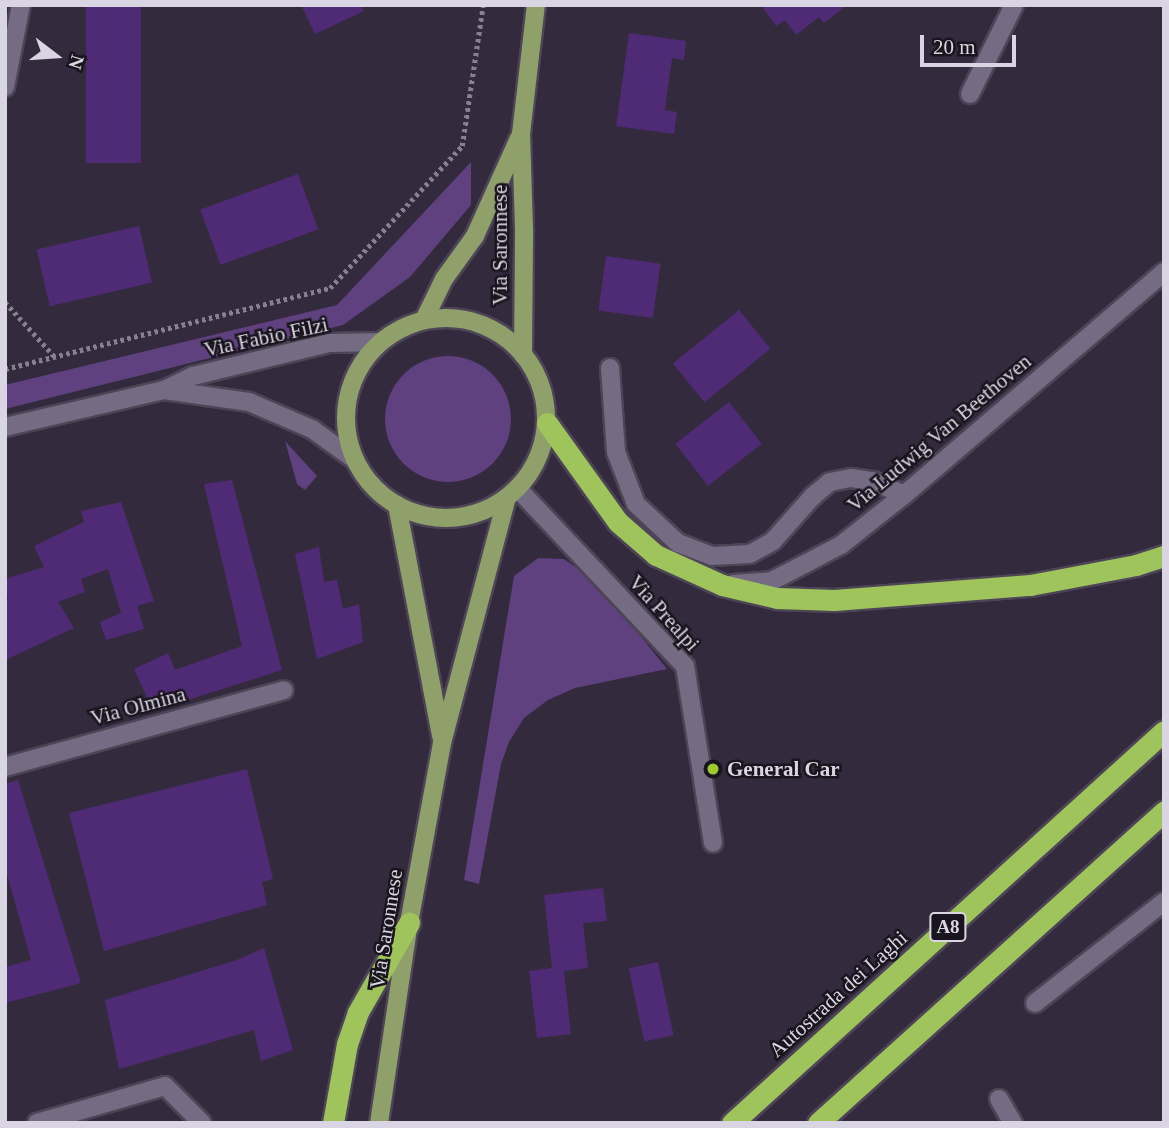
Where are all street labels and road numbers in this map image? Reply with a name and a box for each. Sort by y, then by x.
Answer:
street label: Via Saronnese [487,185,513,305]
street label: Via Fabio Filzi [202,312,330,362]
street label: Via Ludwig Van Beethoven [842,349,1036,517]
street label: Via Prealpi [623,570,705,656]
street label: Via Olmina [88,681,188,731]
street label: Via Saronnese [364,867,408,991]
road number: A8 [929,911,967,942]
street label: Autostrada dei Laghi [764,925,912,1063]

